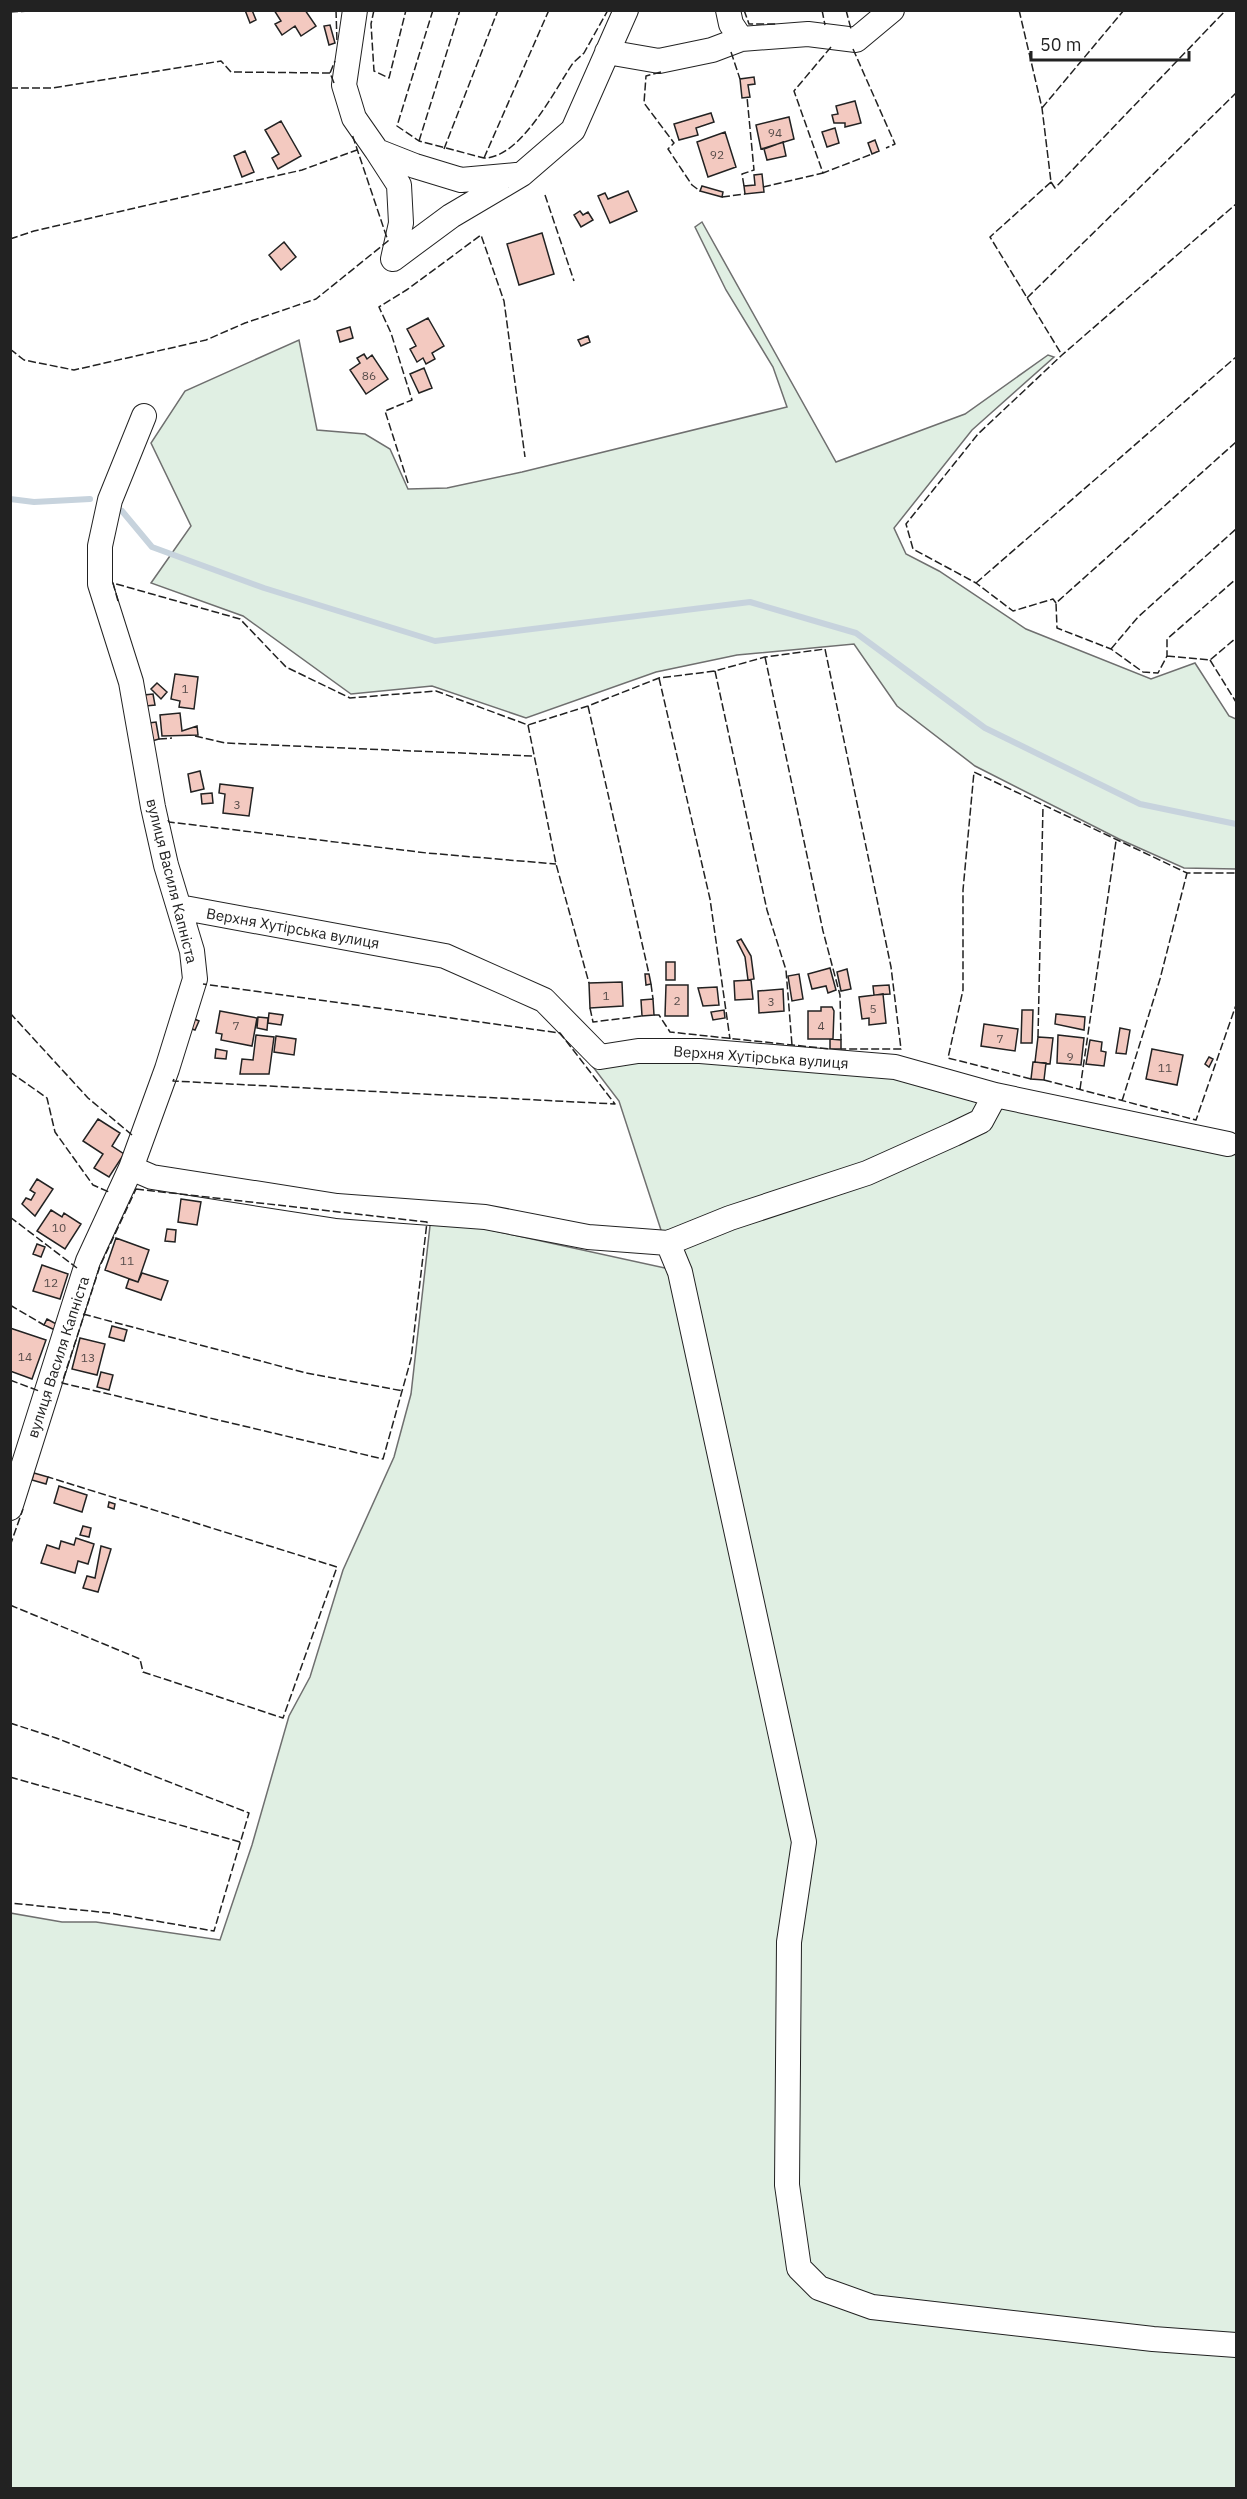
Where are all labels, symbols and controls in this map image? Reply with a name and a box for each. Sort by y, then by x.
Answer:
scale bar [1031,24,1188,62]
text: 50 m [1040,33,1082,56]
house number: 94 [768,125,782,140]
house number: 92 [710,147,724,162]
house number: 86 [362,368,376,383]
house number: 1 [181,681,189,696]
street label: вулиця Василя Капніста [142,797,202,965]
house number: 3 [233,797,241,812]
street label: Верхня Хутірська вулиця [205,903,381,953]
house number: 1 [602,988,610,1003]
house number: 2 [673,993,681,1008]
house number: 3 [767,994,775,1009]
house number: 5 [869,1001,877,1016]
house number: 7 [232,1018,240,1033]
house number: 4 [817,1018,825,1033]
house number: 7 [996,1031,1004,1046]
street label: Верхня Хутірська вулиця [673,1041,849,1073]
house number: 9 [1066,1049,1074,1064]
house number: 11 [1158,1060,1172,1075]
house number: 10 [52,1220,66,1235]
house number: 11 [120,1253,134,1268]
street label: вулиця Василя Капніста [23,1274,93,1440]
house number: 12 [44,1275,58,1290]
house number: 14 [18,1349,32,1364]
house number: 13 [81,1350,95,1365]

